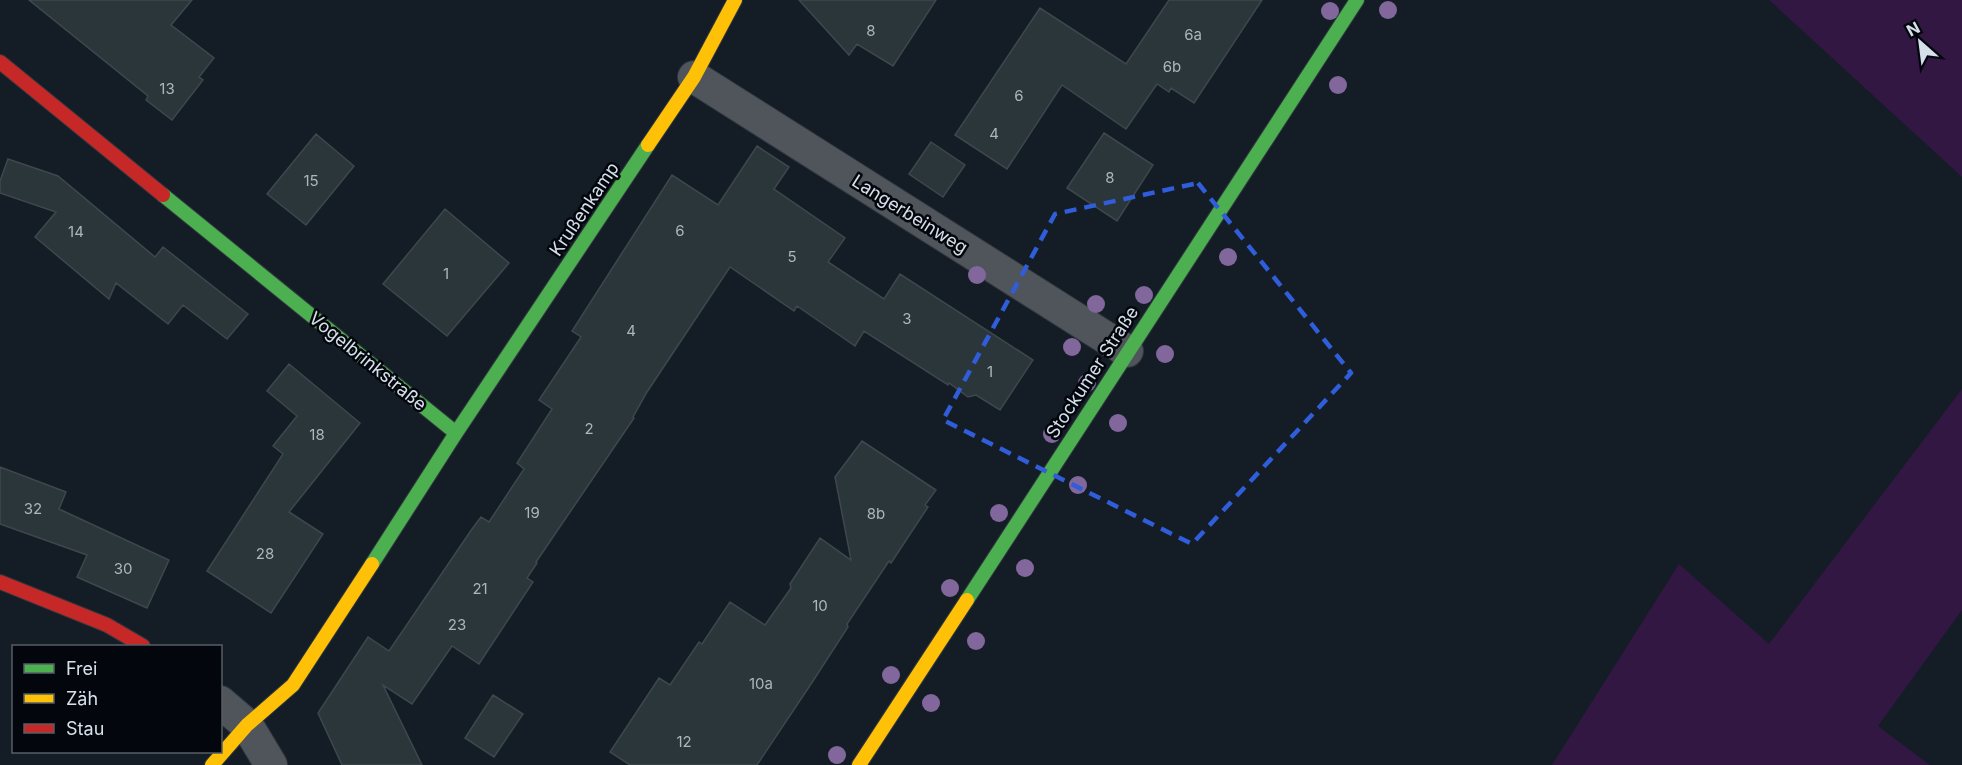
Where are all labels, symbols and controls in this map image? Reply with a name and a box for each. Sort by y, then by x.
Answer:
north arrow [1890,12,1950,72]
text: N [1903,17,1923,40]
house number: 8 [866,21,876,40]
house number: 6a [1184,25,1202,44]
house number: 6b [1163,57,1181,76]
house number: 13 [159,79,175,98]
house number: 6 [1014,86,1024,105]
house number: 4 [989,124,999,143]
street label: Krußenkamp [545,158,623,260]
house number: 8 [1105,168,1115,187]
street label: Langerbeinweg [848,170,972,258]
house number: 15 [303,171,319,190]
house number: 6 [675,221,685,240]
house number: 14 [68,222,84,241]
house number: 5 [787,247,797,266]
house number: 1 [443,264,449,283]
street label: Stockumer Straße [1042,302,1142,442]
street label: Vogelbrinkstraße [305,307,431,415]
house number: 3 [902,309,912,328]
house number: 4 [626,321,636,340]
house number: 1 [987,362,993,381]
house number: 2 [584,419,594,438]
house number: 18 [309,425,325,444]
house number: 32 [24,499,42,518]
house number: 19 [524,503,540,522]
house number: 8b [867,504,885,523]
house number: 28 [256,544,274,563]
house number: 30 [114,559,132,578]
house number: 21 [472,579,488,598]
house number: 10 [812,596,828,615]
house number: 23 [448,615,466,634]
legend [12,645,222,753]
text: Frei [66,658,97,679]
house number: 10a [749,674,773,693]
text: Zäh [66,688,98,709]
text: Stau [66,718,104,739]
house number: 12 [676,732,692,751]

